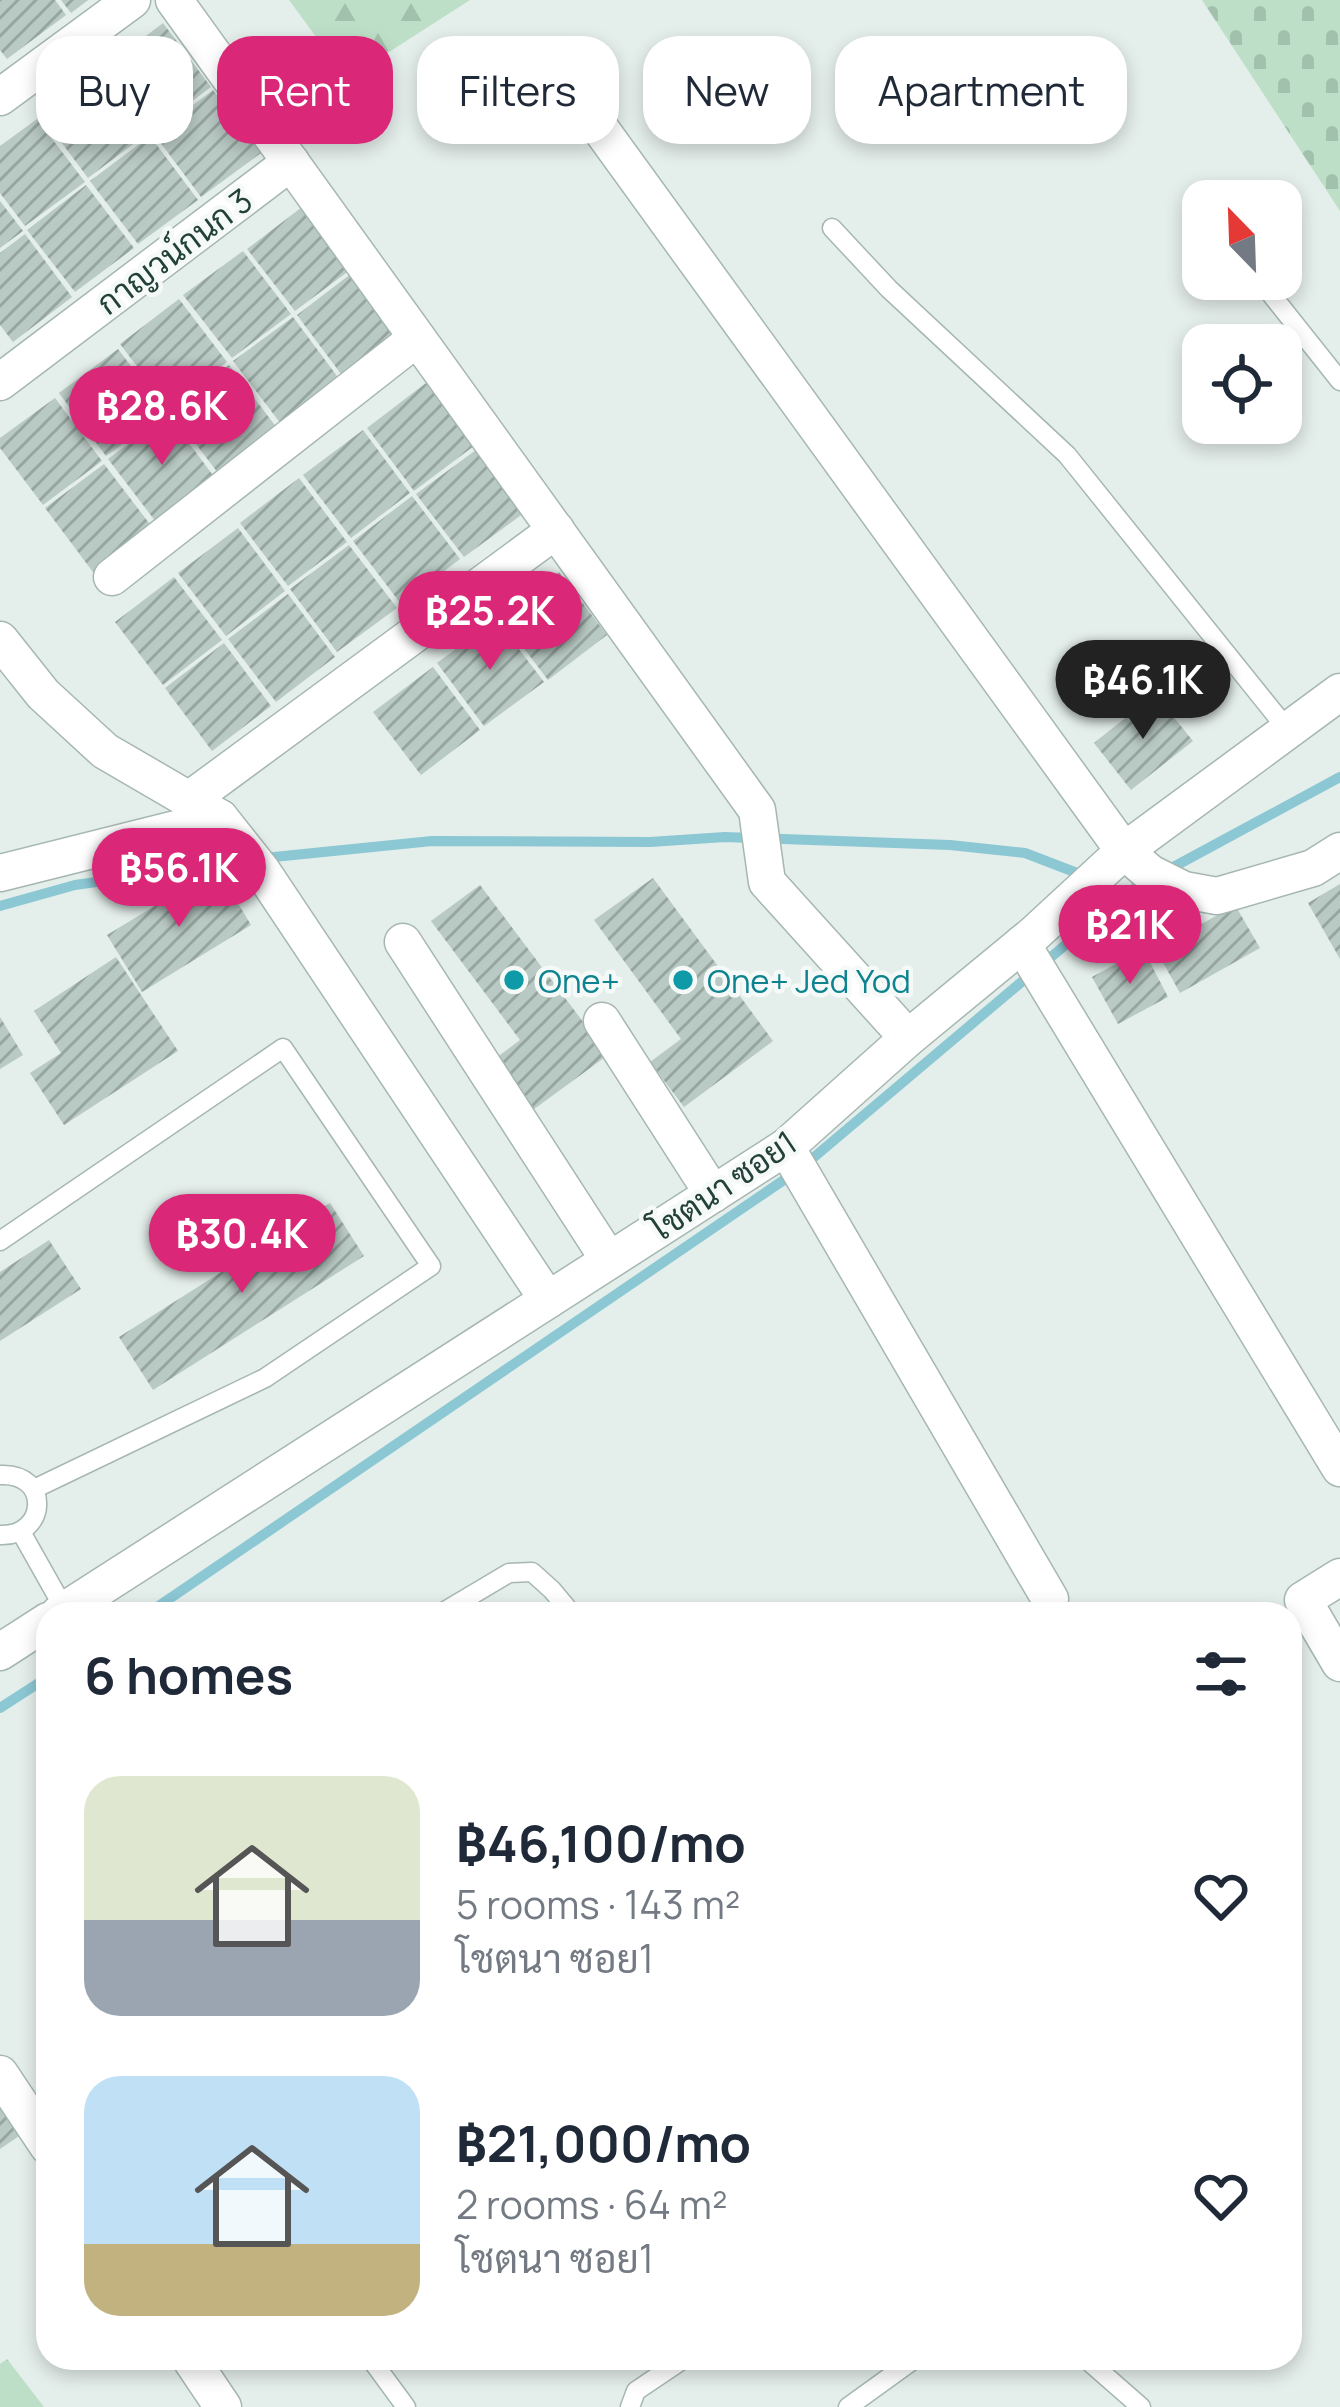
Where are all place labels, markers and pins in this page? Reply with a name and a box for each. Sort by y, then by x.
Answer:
pin: ฿28.6K [64,366,260,468]
pin: ฿25.2K [392,571,588,673]
pin: ฿46.1K [1045,640,1241,742]
pin: ฿56.1K [81,828,277,930]
pin: ฿21K [1059,885,1201,987]
place label: One+ [538,958,620,1003]
place label: One+ Jed Yod [707,958,911,1003]
marker: One+ [501,967,527,993]
marker: One+ Jed Yod [670,967,696,993]
pin: ฿30.4K [144,1194,340,1296]

